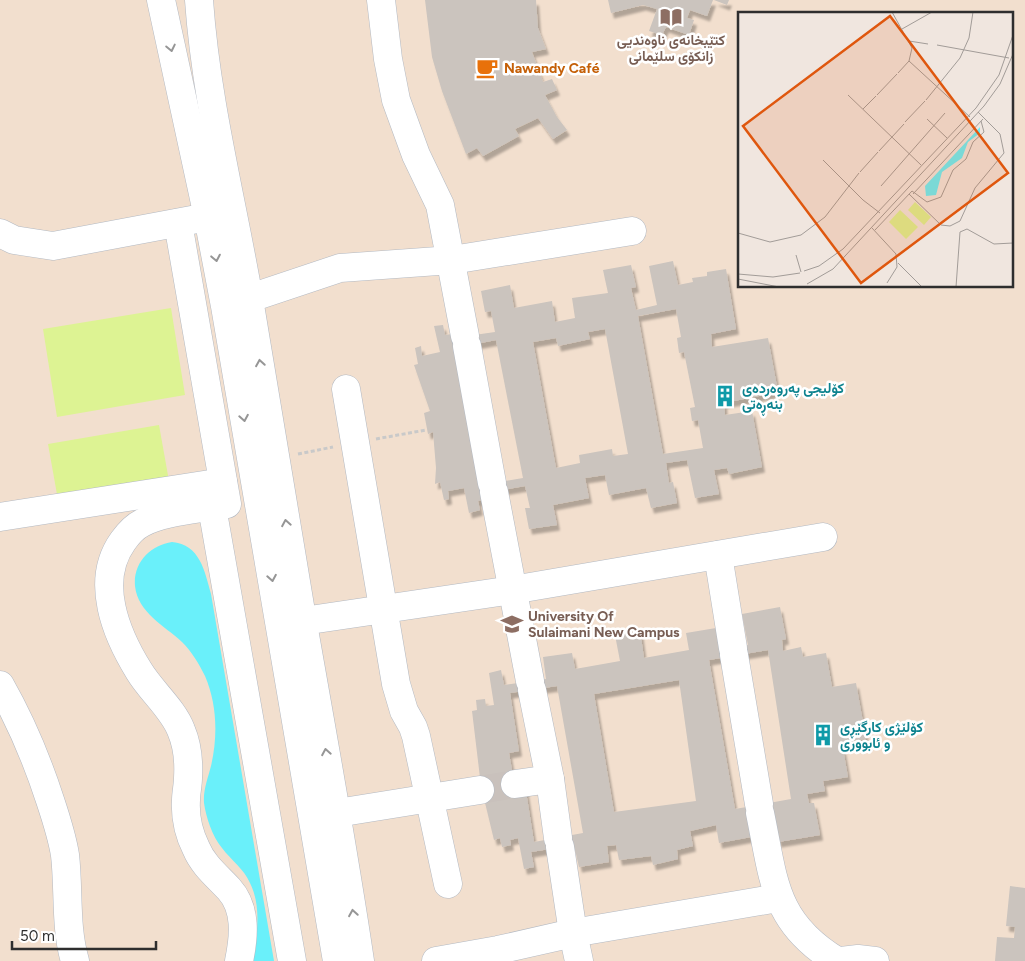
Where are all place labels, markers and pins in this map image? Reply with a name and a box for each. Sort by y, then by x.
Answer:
library icon: کتێبخانەی ناوەندیی زانکۆی سلێمانی [658,4,684,30]
place label: کتێبخانەی ناوەندیی زانکۆی سلێمانی [617,32,725,65]
cafe icon: Nawandy Café [474,55,500,81]
place label: Nawandy Café [504,60,600,77]
place label: کۆلیجی پەروەردەی بنەڕەتی [742,380,844,416]
building icon: کۆلیجی پەروەردەی بنەڕەتی [712,383,738,409]
place label: University Of Sulaimani New Campus [528,608,680,641]
school or university icon: University Of Sulaimani New Campus [499,611,525,637]
place label: كۆلێژی كارگێڕی و ئابووری [840,719,923,752]
building icon: كۆلێژی كارگێڕی و ئابووری [810,722,836,748]

